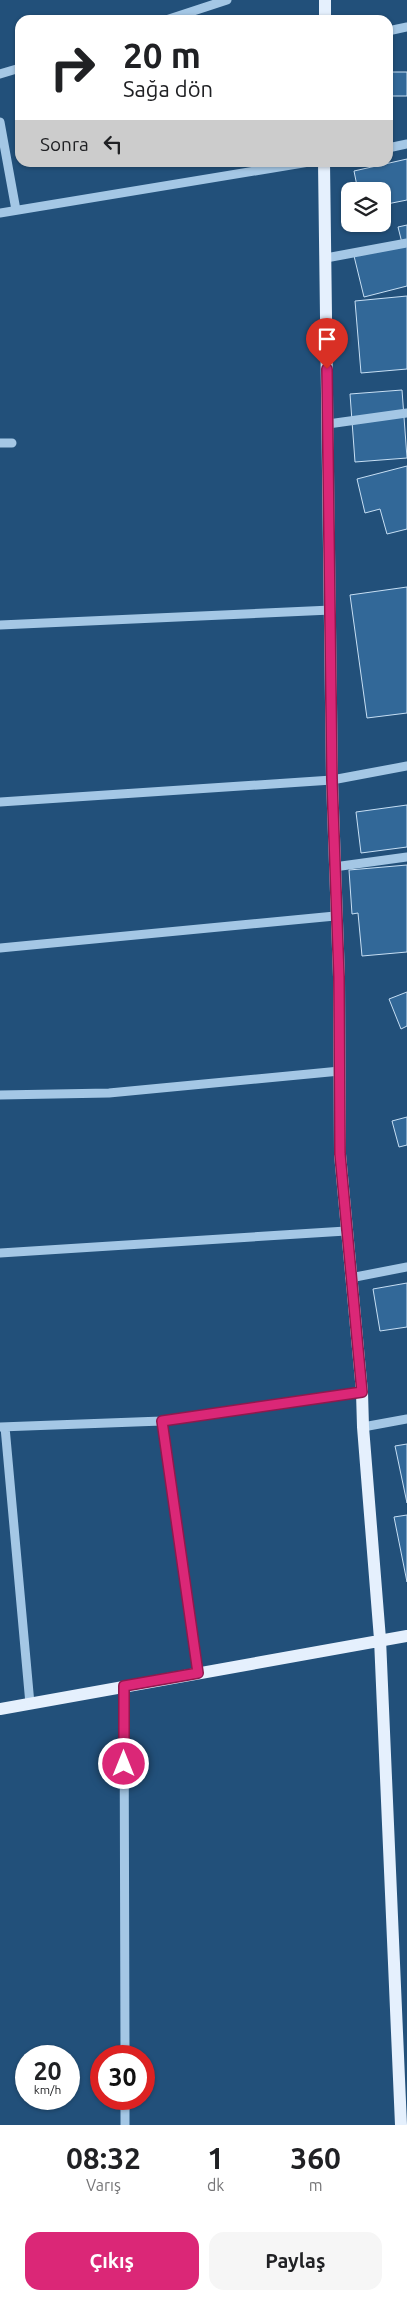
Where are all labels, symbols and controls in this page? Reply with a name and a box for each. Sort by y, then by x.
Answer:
icon: right [40,35,105,100]
text: 20 m [123,35,201,75]
text: Sağa dön [123,76,213,101]
icon: left [99,130,127,158]
text: Sonra [40,133,89,155]
map controls [341,182,391,232]
button: layers [341,182,391,232]
pin [306,318,348,369]
icon: arrive [313,325,341,353]
position arrow [97,1737,149,1789]
speed limit sign: 30 [90,2045,155,2110]
text: 20 [33,2057,62,2085]
text: km/h [34,2083,61,2096]
text: 08:32 [66,2141,141,2175]
text: 1 [207,2141,224,2175]
text: 360 [290,2141,341,2175]
text: Varış [86,2176,121,2194]
text: dk [207,2176,224,2194]
text: m [309,2176,323,2194]
button: Çıkış [25,2232,199,2290]
button: Paylaş [209,2232,382,2290]

